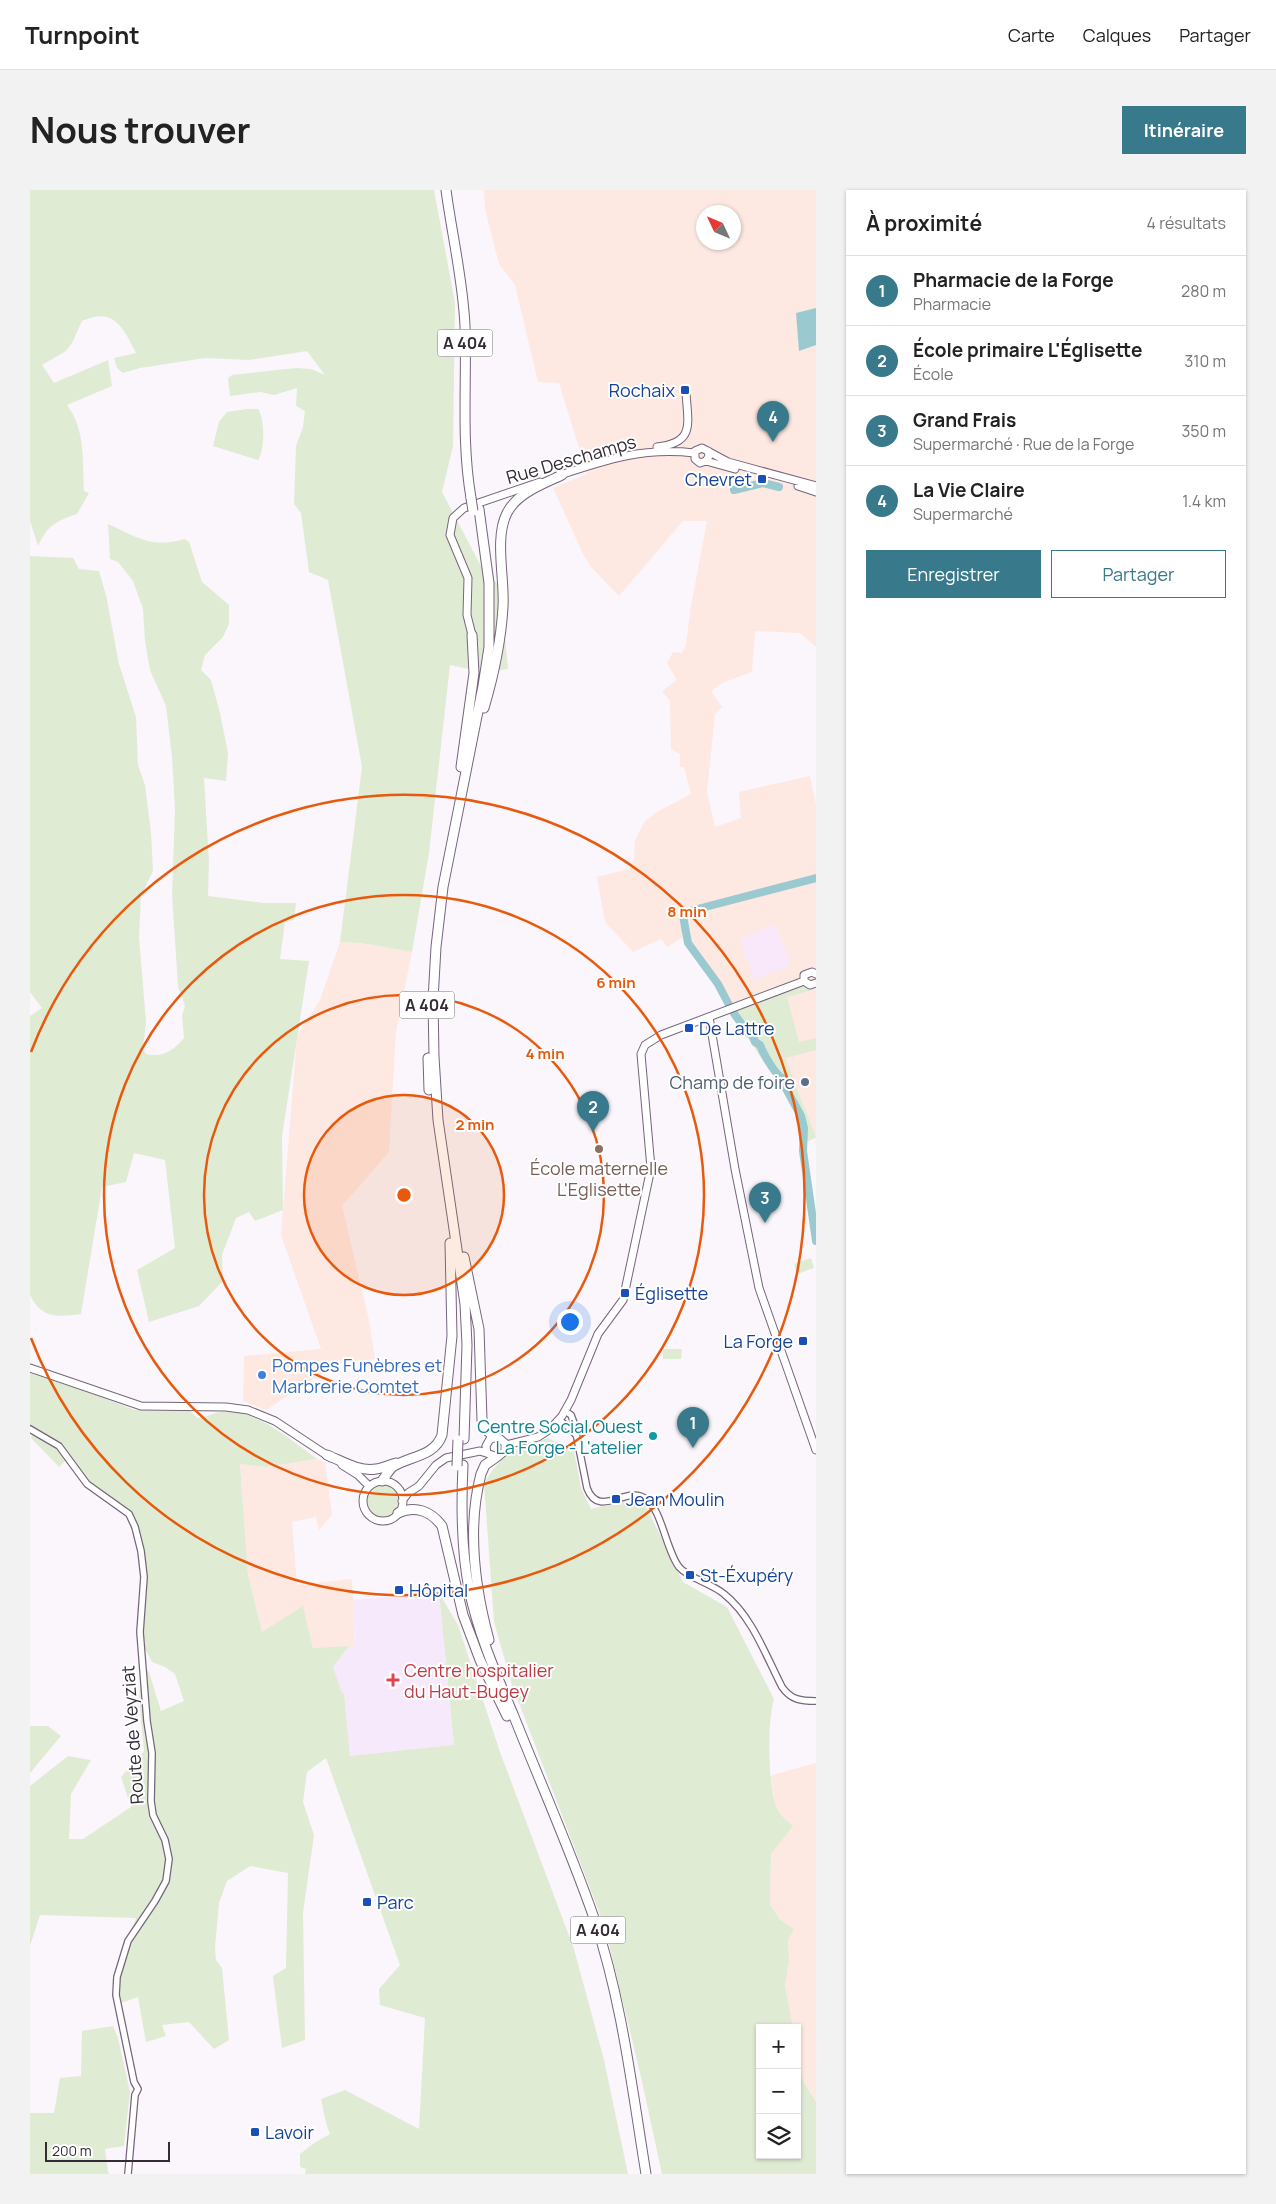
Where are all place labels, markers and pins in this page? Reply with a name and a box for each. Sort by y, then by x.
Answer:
place label: Rochaix [609,378,676,402]
marker: Rochaix [679,384,691,396]
pin: 4 [757,401,789,442]
place label: Chevret [685,467,752,491]
marker: Chevret [756,473,768,485]
place label: De Lattre [699,1016,775,1040]
marker: De Lattre [683,1022,695,1034]
place label: Champ de foire [669,1070,795,1094]
marker: Champ de foire [799,1076,811,1088]
pin: 2 [577,1091,609,1132]
marker: École maternelle L'Eglisette [593,1143,605,1155]
place label: École maternelle L'Eglisette [530,1156,668,1201]
pin: 3 [749,1182,781,1223]
centre of rings [395,1186,413,1204]
place label: Églisette [635,1281,708,1305]
marker: Églisette [619,1287,631,1299]
place label: La Forge [723,1329,793,1353]
marker: La Forge [797,1335,809,1347]
place label: Pompes Funèbres et Marbrerie Comtet [272,1353,442,1398]
marker: Pompes Funèbres et Marbrerie Comtet [256,1369,268,1381]
pin: 1 [677,1407,709,1448]
place label: Centre Social Ouest La Forge - L'atelier [477,1414,644,1459]
marker: Centre Social Ouest La Forge - L'atelier [647,1430,659,1442]
place label: Jean Moulin [626,1487,725,1511]
marker: Jean Moulin [610,1493,622,1505]
place label: St-Éxupéry [700,1563,794,1587]
marker: St-Éxupéry [684,1569,696,1581]
place label: Hôpital [409,1578,468,1602]
marker: Hôpital [393,1584,405,1596]
place label: Centre hospitalier du Haut-Bugey [404,1658,554,1703]
marker: Centre hospitalier du Haut-Bugey [386,1673,400,1687]
place label: Parc [377,1890,414,1914]
marker: Parc [361,1896,373,1908]
place label: Lavoir [265,2120,314,2144]
marker: Lavoir [249,2126,261,2138]

